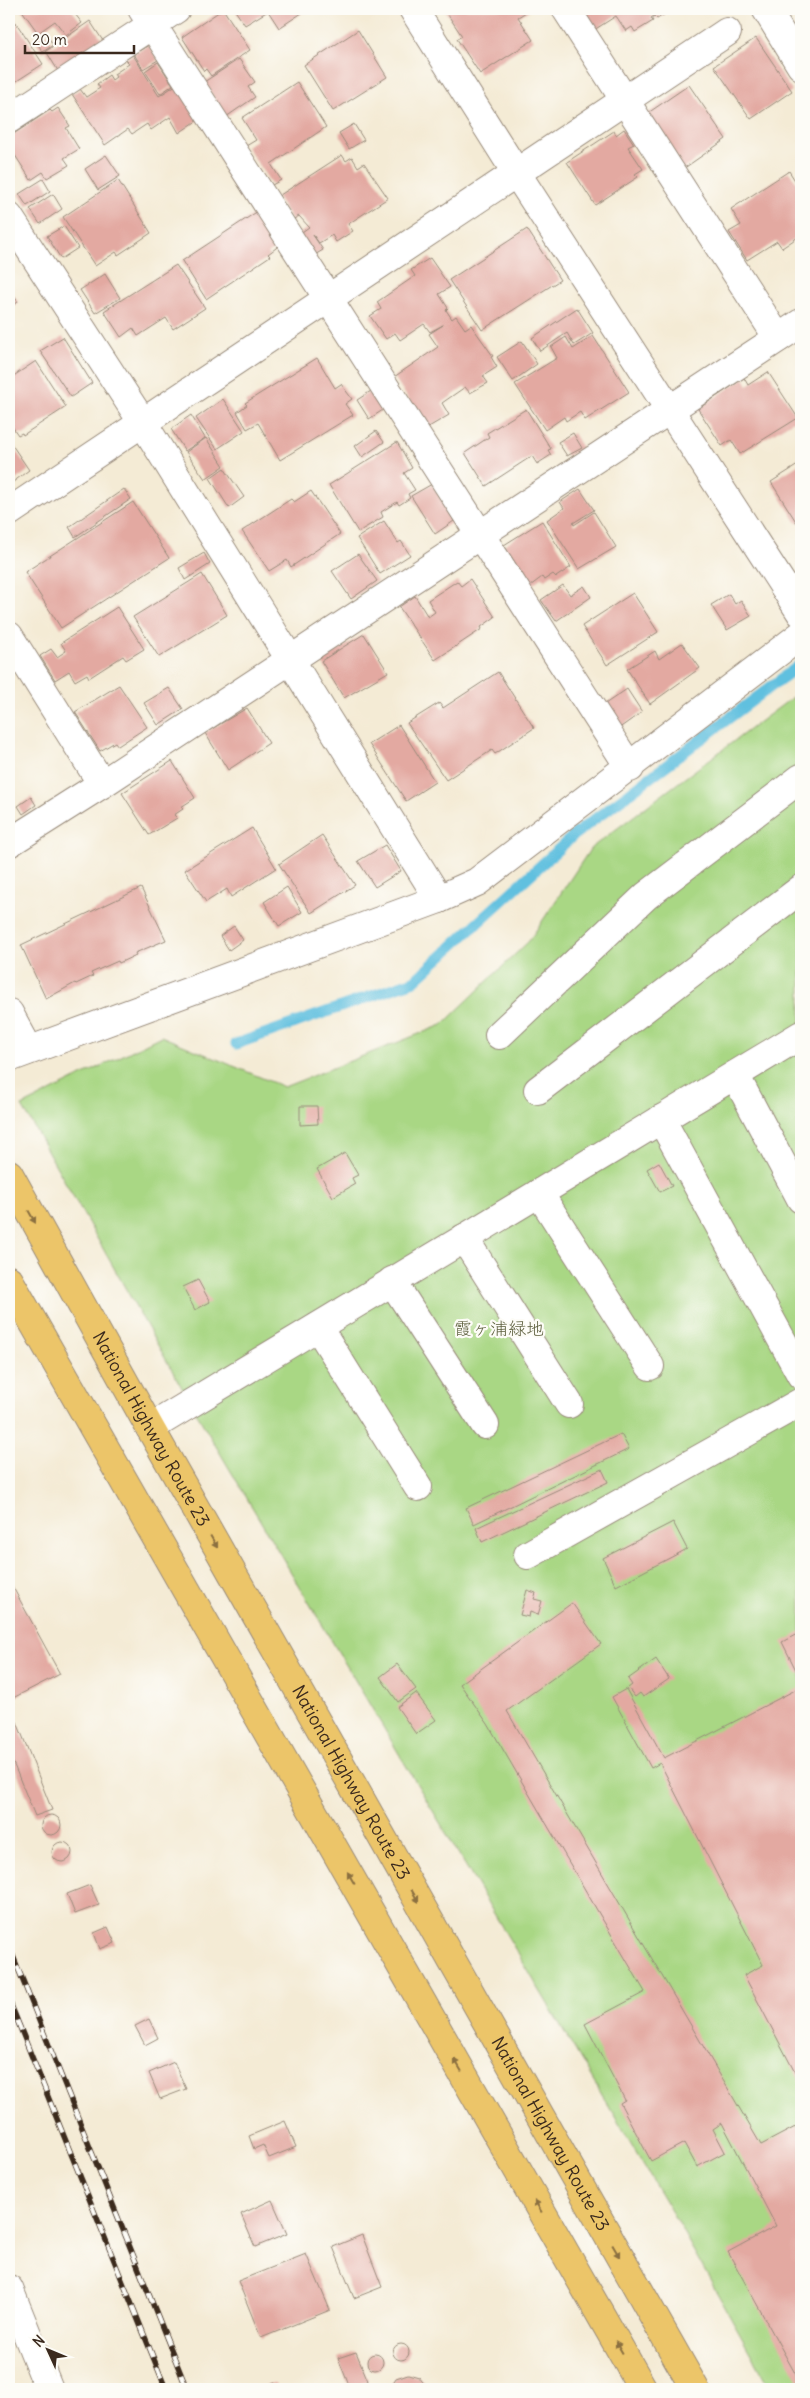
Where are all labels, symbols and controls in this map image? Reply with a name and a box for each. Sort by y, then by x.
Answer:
scale bar [25,22,134,54]
text: 20 m [32,30,67,49]
one-way arrow [28,1210,37,1223]
park label: 霞ヶ浦緑地 [454,1317,544,1340]
street label: National Highway Route 23 [88,1327,215,1530]
one-way arrow [210,1535,219,1548]
street label: National Highway Route 23 [287,1681,416,1884]
one-way arrow [347,1871,356,1885]
one-way arrow [411,1890,420,1903]
street label: National Highway Route 23 [486,2032,615,2235]
one-way arrow [453,2058,462,2071]
one-way arrow [534,2199,543,2212]
one-way arrow [612,2244,621,2257]
north arrow [22,2326,72,2376]
text: N [29,2331,48,2351]
one-way arrow [615,2340,623,2354]

